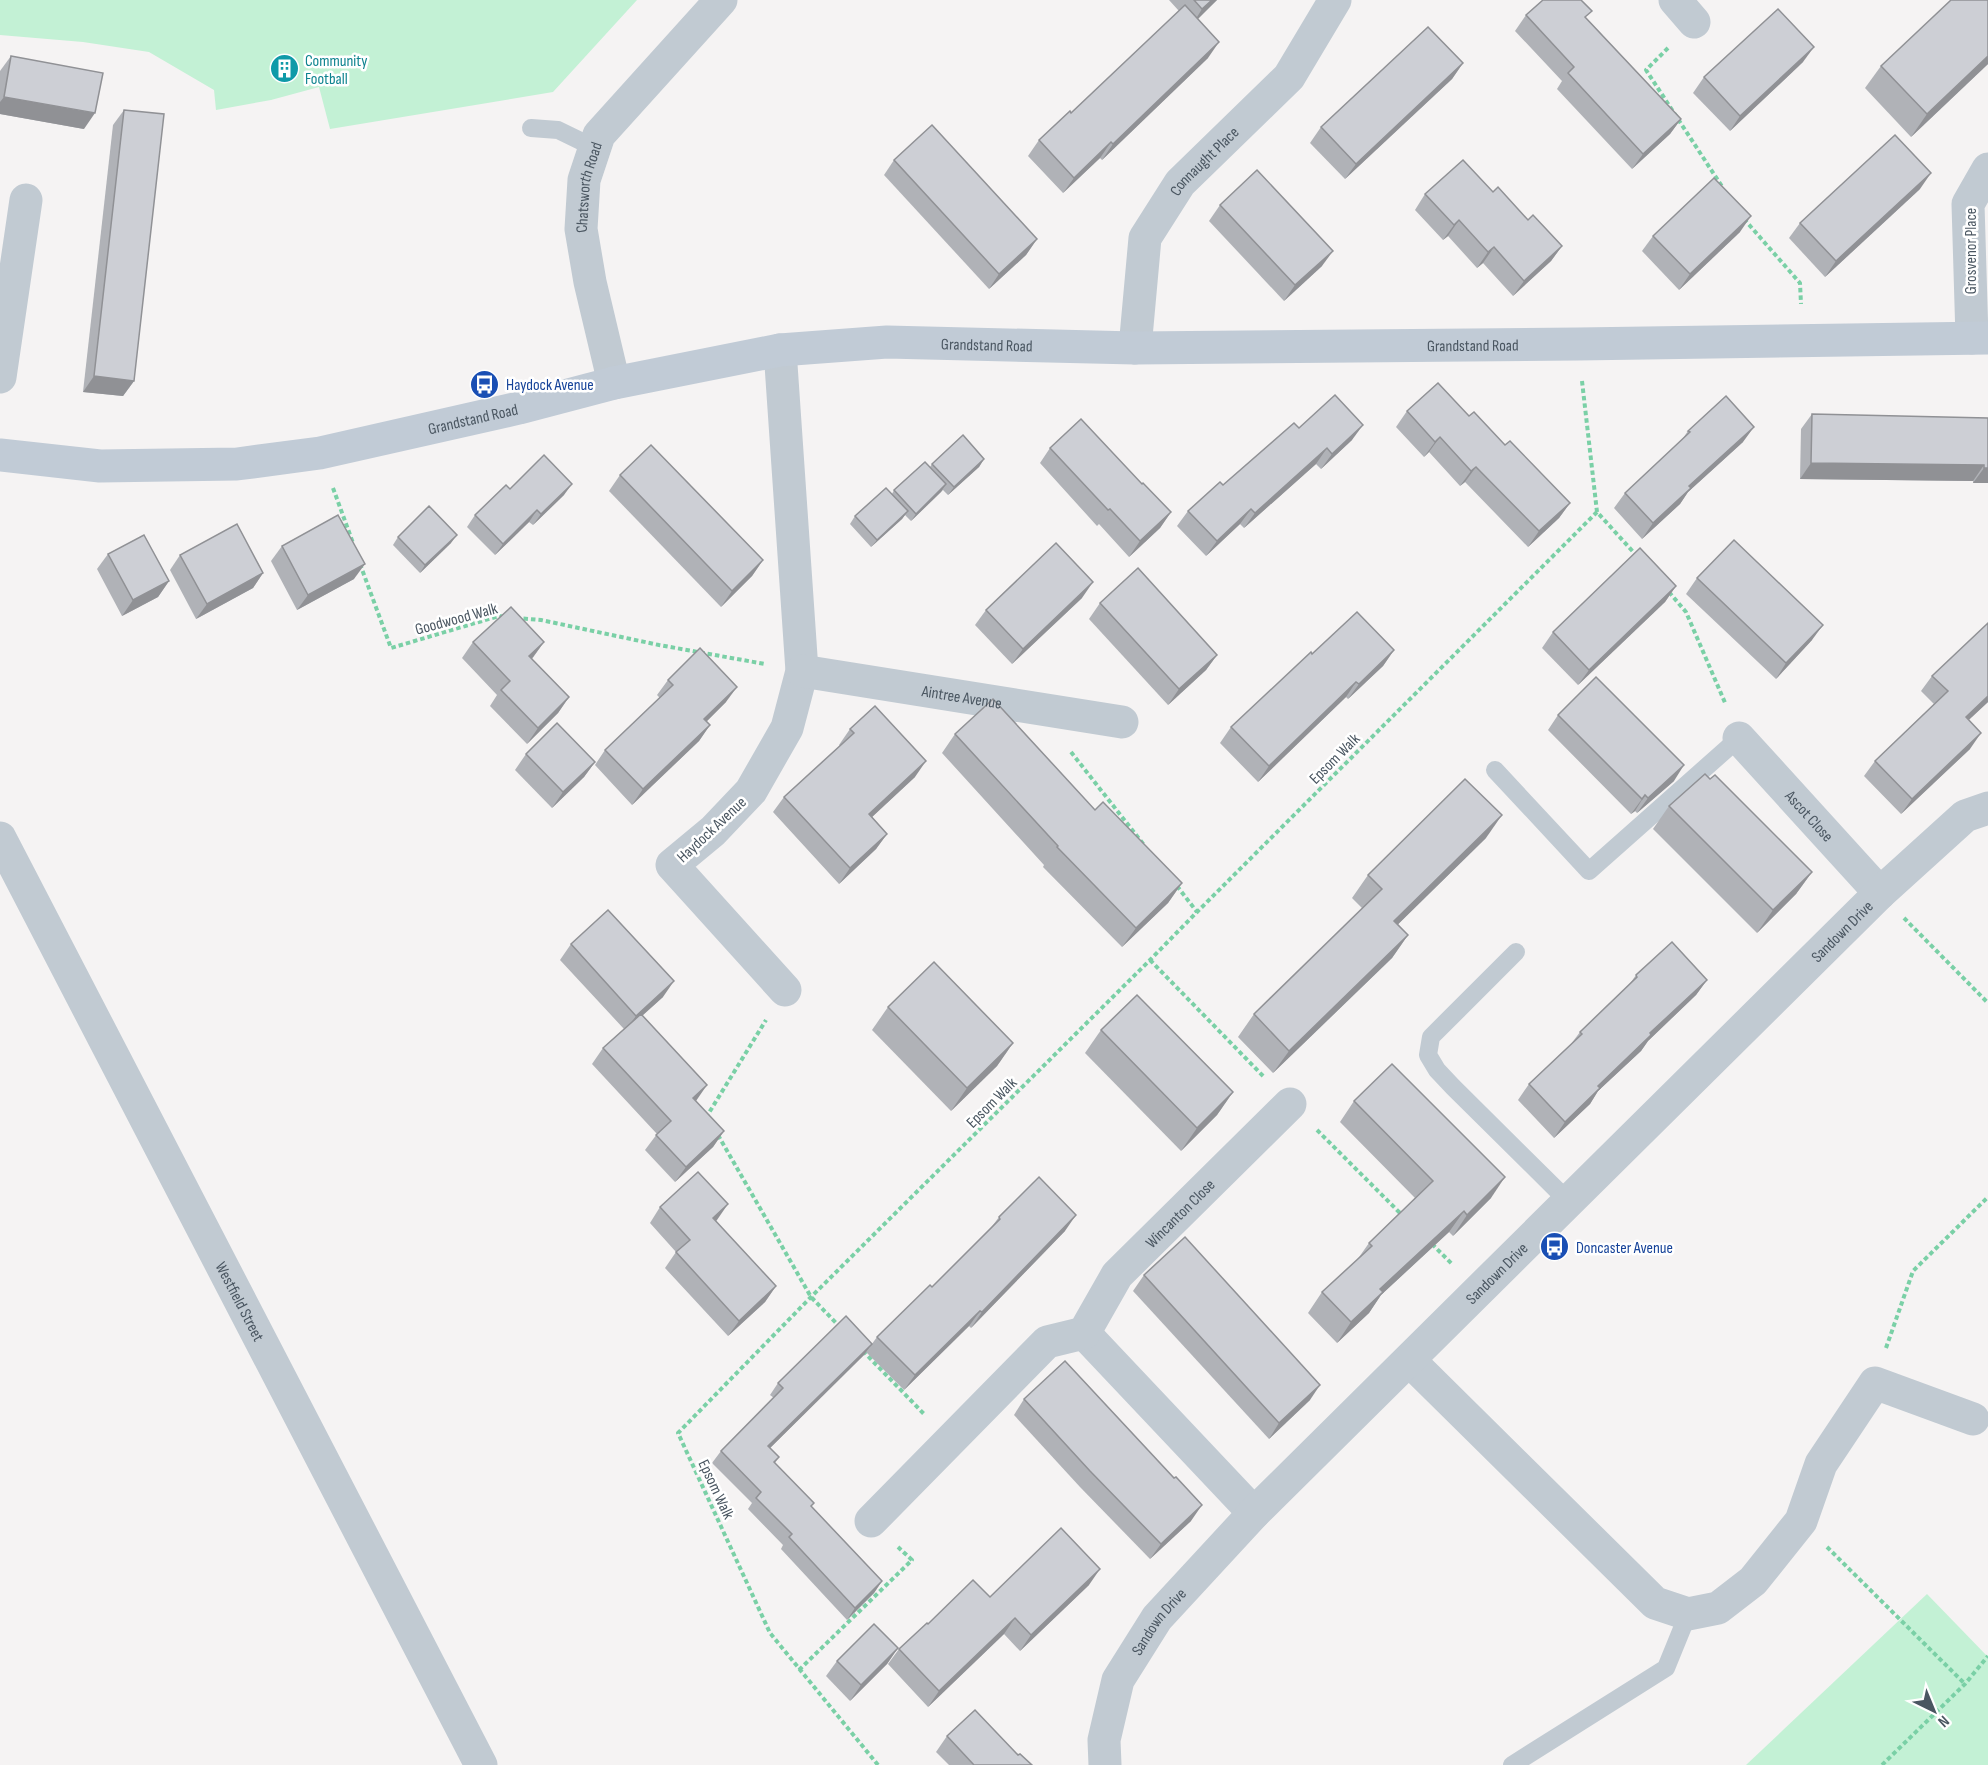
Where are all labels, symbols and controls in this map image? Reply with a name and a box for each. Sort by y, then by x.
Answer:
place label: Community Football [305,52,367,89]
building icon: Community Football [268,53,300,85]
street label: Connaught Place [1166,123,1243,200]
street label: Chatsworth Road [572,140,607,234]
street label: Grosvenor Place [1962,208,1981,294]
street label: Grandstand Road [941,335,1033,357]
street label: Grandstand Road [1427,337,1519,356]
bus stop icon: Haydock Avenue [469,368,501,400]
place label: Haydock Avenue [506,376,594,395]
street label: Grandstand Road [426,401,520,439]
street label: Goodwood Walk [413,599,500,640]
street label: Aintree Avenue [919,682,1003,714]
street label: Epsom Walk [1306,730,1364,788]
street label: Ascot Close [1780,786,1837,846]
street label: Haydock Avenue [673,793,751,867]
street label: Sandown Drive [1808,897,1878,967]
street label: Epsom Walk [963,1074,1021,1132]
street label: Wincanton Close [1142,1176,1219,1252]
bus stop icon: Doncaster Avenue [1539,1231,1571,1263]
street label: Sandown Drive [1463,1239,1532,1309]
place label: Doncaster Avenue [1576,1239,1673,1258]
street label: Westfield Street [211,1259,268,1345]
street label: Epsom Walk [694,1457,738,1522]
street label: Sandown Drive [1128,1585,1191,1659]
north arrow [1904,1681,1964,1741]
text: N [1934,1711,1953,1731]

